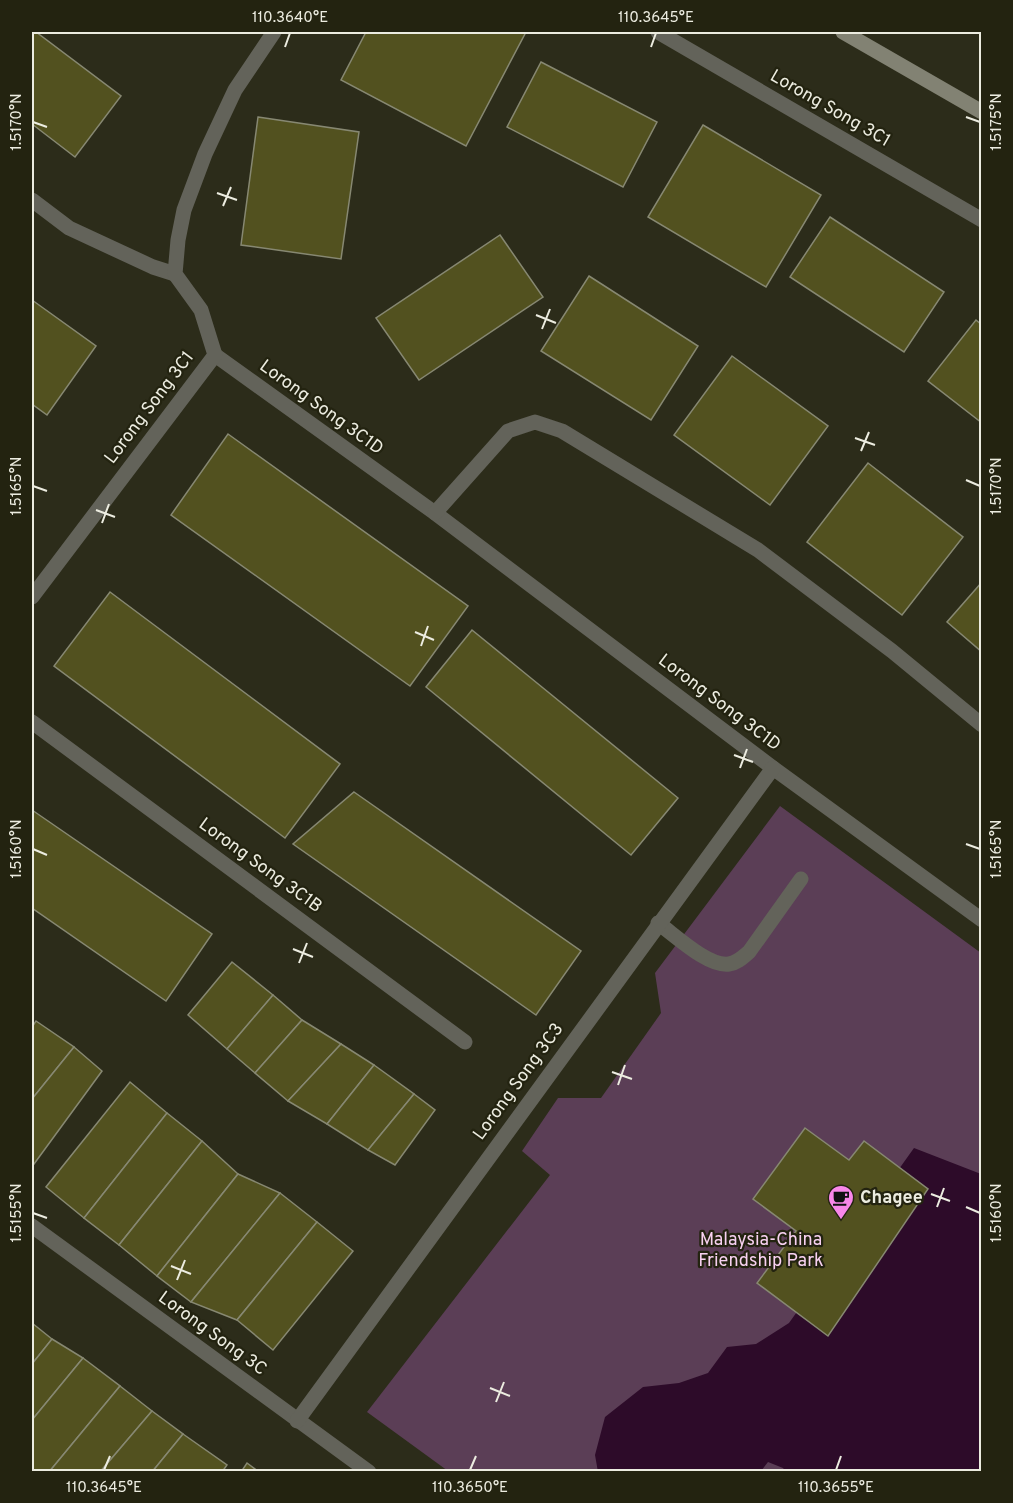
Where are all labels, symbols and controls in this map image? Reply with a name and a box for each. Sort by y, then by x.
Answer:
text: 110.3640°E [252,9,328,28]
text: 110.3645°E [618,9,694,28]
street label: Lorong Song 3C1 [766,65,894,153]
text: 1.5170°N [8,93,27,151]
text: 1.5175°N [988,93,1007,151]
street label: Lorong Song 3C1 [100,347,200,469]
street label: Lorong Song 3C1D [254,355,388,461]
text: 1.5165°N [8,457,27,515]
text: 1.5170°N [988,457,1007,515]
street label: Lorong Song 3C1D [653,649,785,757]
street label: Lorong Song 3C1B [194,813,326,919]
text: 1.5160°N [8,819,27,879]
text: 1.5165°N [988,820,1007,878]
street label: Lorong Song 3C3 [469,1019,569,1145]
text: 1.5155°N [8,1183,27,1243]
cafe icon: Chagee [826,1183,856,1221]
text: 1.5160°N [988,1183,1007,1243]
place label: Chagee [860,1187,923,1210]
park label: Malaysia-China Friendship Park [698,1229,824,1273]
street label: Lorong Song 3C [153,1287,271,1381]
text: 110.3645°E [66,1479,142,1498]
text: 110.3650°E [432,1479,508,1498]
text: 110.3655°E [798,1479,874,1498]

